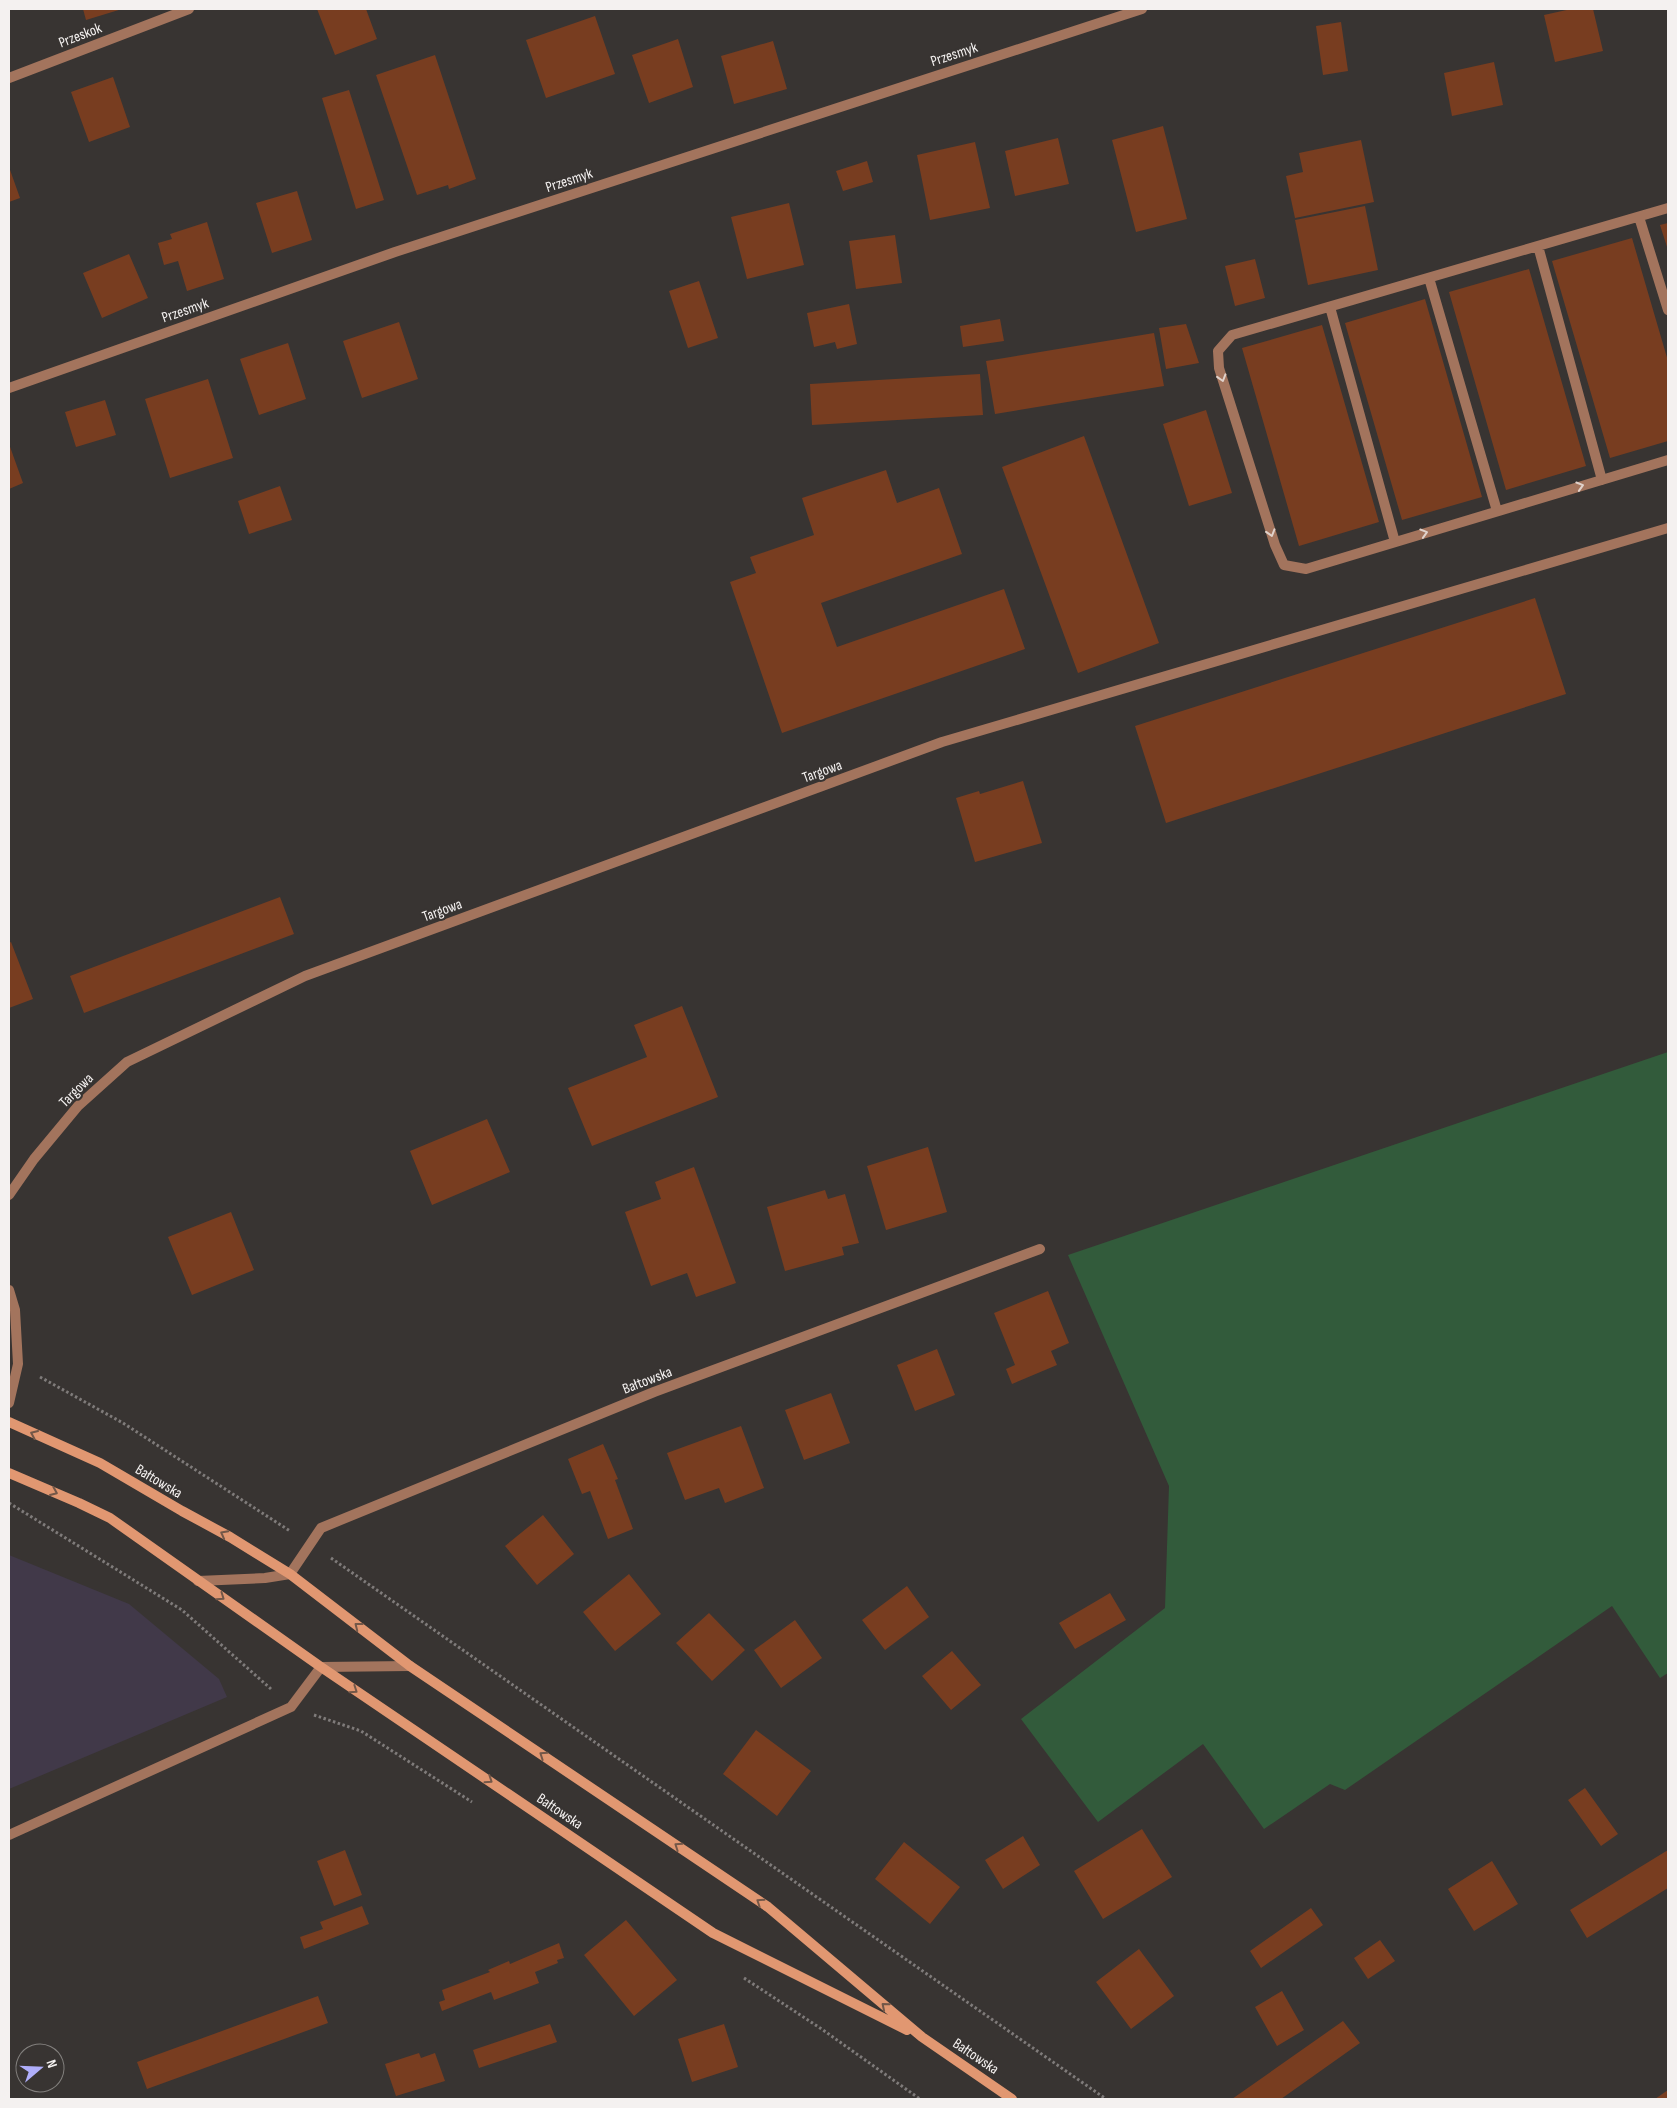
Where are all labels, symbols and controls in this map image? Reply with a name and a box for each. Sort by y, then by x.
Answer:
street label: Przeskok [56,18,105,52]
street label: Przesmyk [928,38,980,71]
street label: Przesmyk [543,164,595,197]
street label: Przesmyk [159,294,211,327]
one-way arrow [1217,373,1227,382]
one-way arrow [1575,482,1583,492]
one-way arrow [1266,528,1276,537]
one-way arrow [1420,529,1428,539]
street label: Targowa [800,755,845,787]
street label: Targowa [420,894,465,926]
street label: Targowa [55,1069,98,1112]
street label: Bałtowska [620,1362,675,1399]
one-way arrow [30,1429,39,1440]
street label: Bałtowska [132,1460,186,1503]
one-way arrow [49,1486,58,1497]
one-way arrow [221,1530,230,1540]
one-way arrow [215,1591,224,1600]
one-way arrow [354,1623,364,1632]
one-way arrow [348,1684,357,1693]
one-way arrow [539,1752,548,1761]
one-way arrow [483,1774,492,1784]
street label: Bałtowska [533,1789,587,1834]
one-way arrow [674,1843,683,1852]
one-way arrow [756,1899,766,1908]
one-way arrow [882,2003,891,2012]
street label: Bałtowska [949,2034,1003,2079]
north arrow [15,2043,65,2093]
text: N [43,2058,61,2070]

